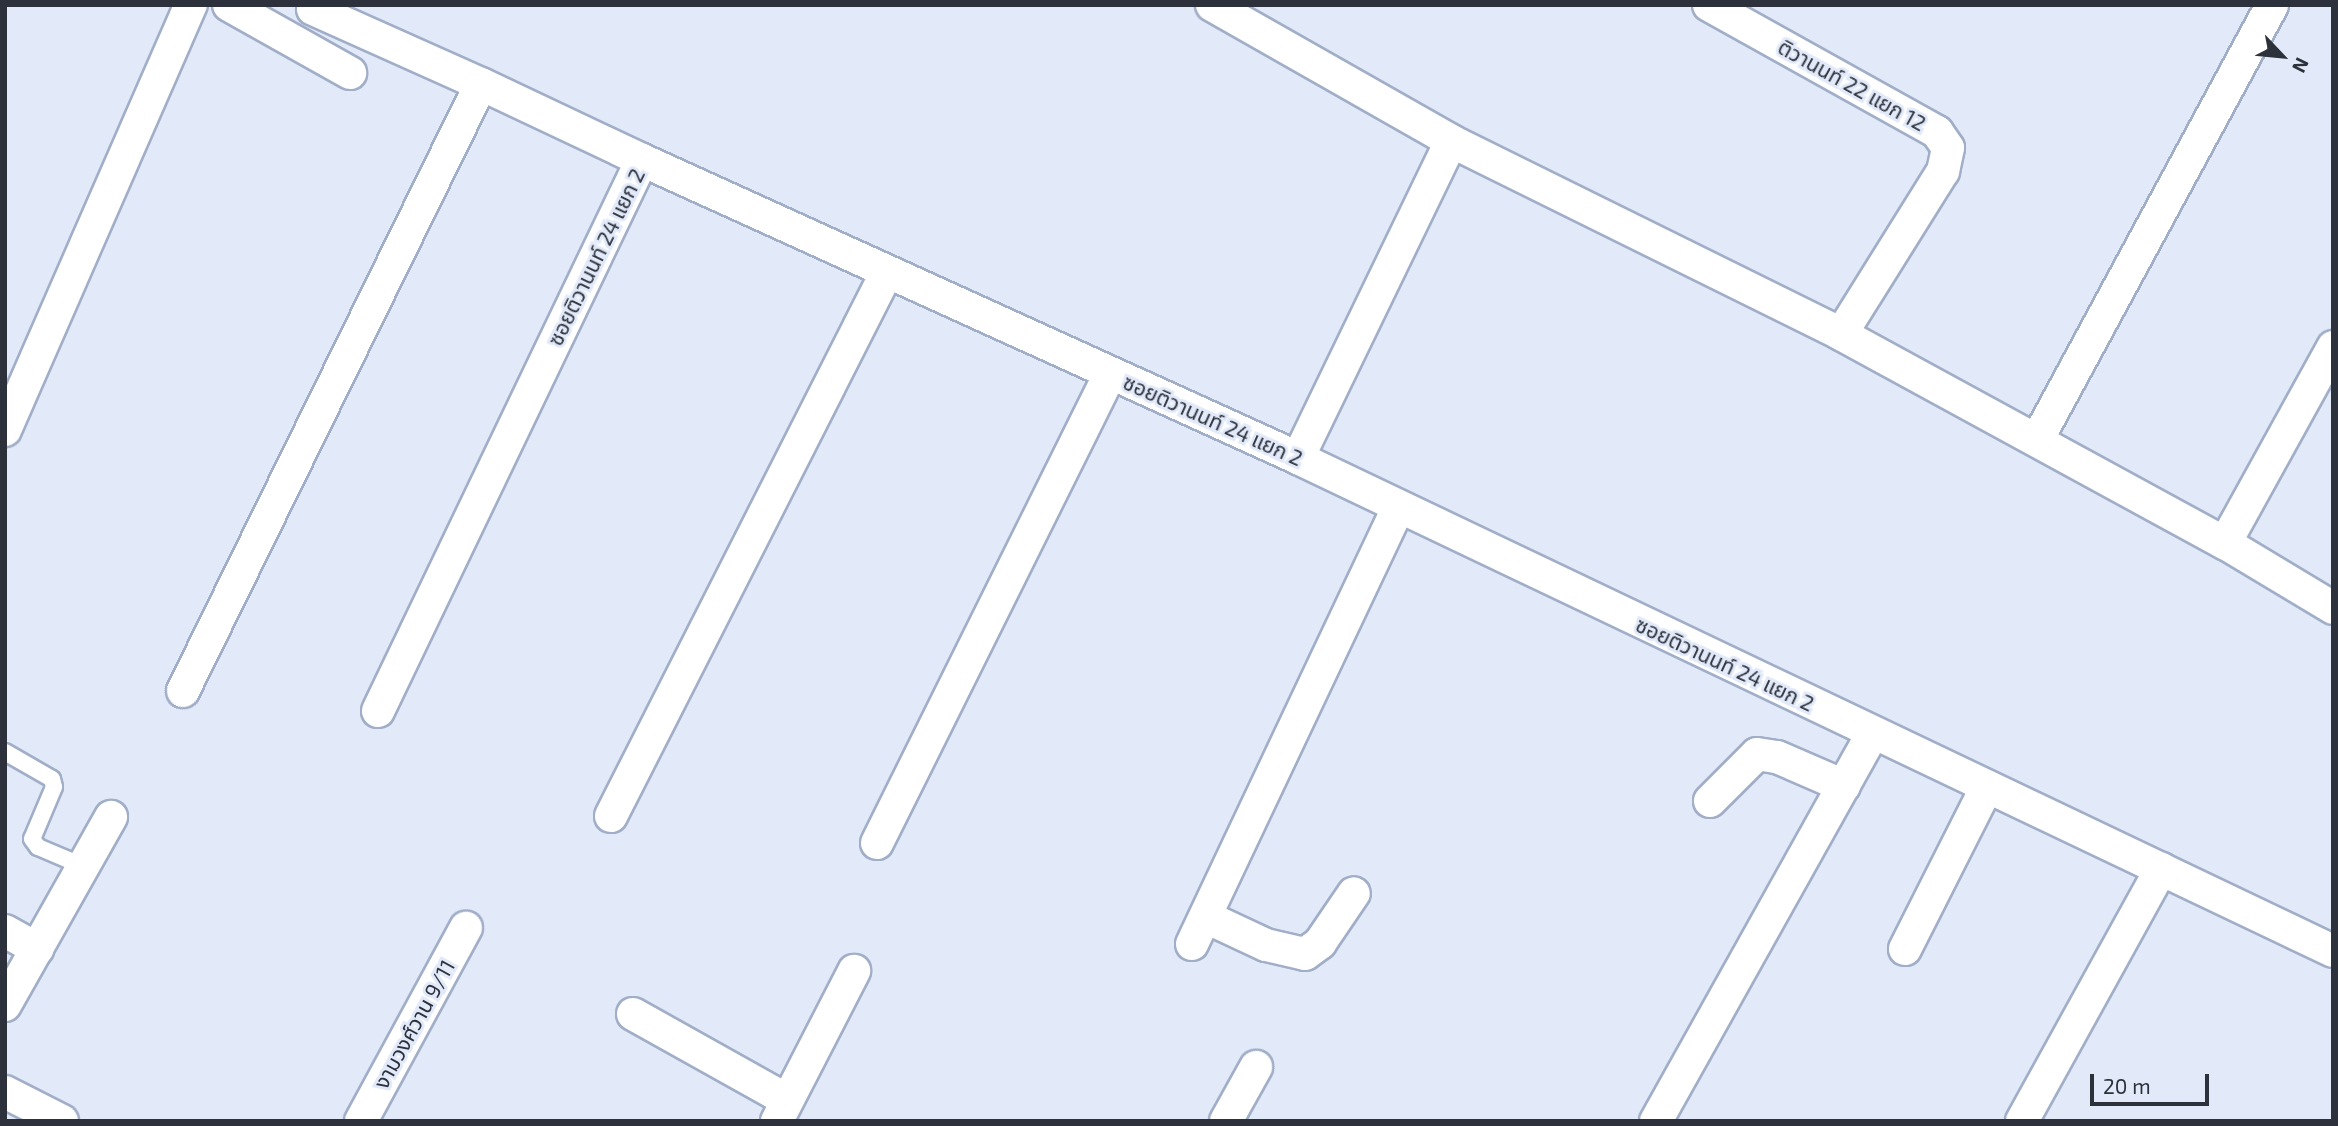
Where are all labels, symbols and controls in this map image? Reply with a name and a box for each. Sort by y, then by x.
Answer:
north arrow [2247,21,2317,91]
street label: ติวานนท์ 22 แยก 12 [1774,34,1930,136]
text: N [2288,54,2315,77]
street label: ซอยติวานนท์ 24 แยก 2 [542,164,650,350]
street label: ซอยติวานนท์ 24 แยก 2 [1119,369,1307,471]
street label: ซอยติวานนท์ 24 แยก 2 [1632,612,1818,716]
street label: งามวงศ์วาน 9/11 [368,955,460,1093]
scale bar [2093,1060,2212,1104]
text: 20 m [2103,1073,2151,1098]

